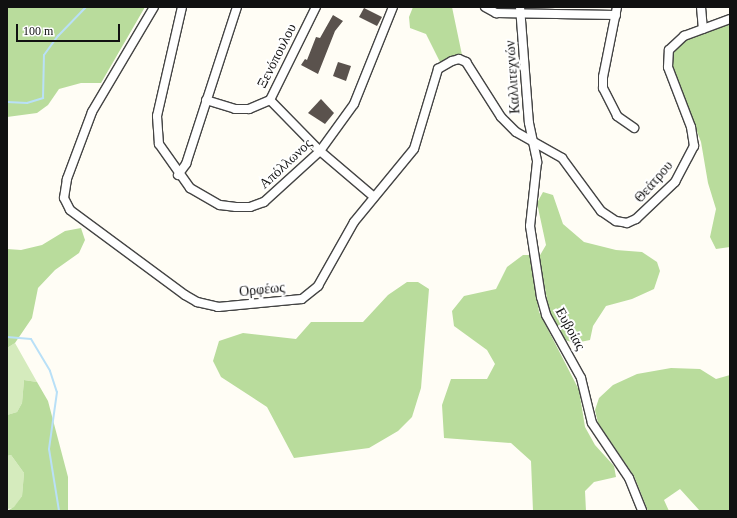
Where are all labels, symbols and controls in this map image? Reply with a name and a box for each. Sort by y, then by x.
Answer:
scale bar [18,16,122,42]
street label: Ξενόπουλου [254,21,300,91]
text: 100 m [23,24,53,38]
street label: Καλλιτεχνών [502,40,524,114]
street label: Απόλλωνος [256,135,316,193]
street label: Θεάτρου [631,158,677,206]
street label: Ορφέως [238,279,286,301]
street label: Ευβοίας [551,305,589,353]

